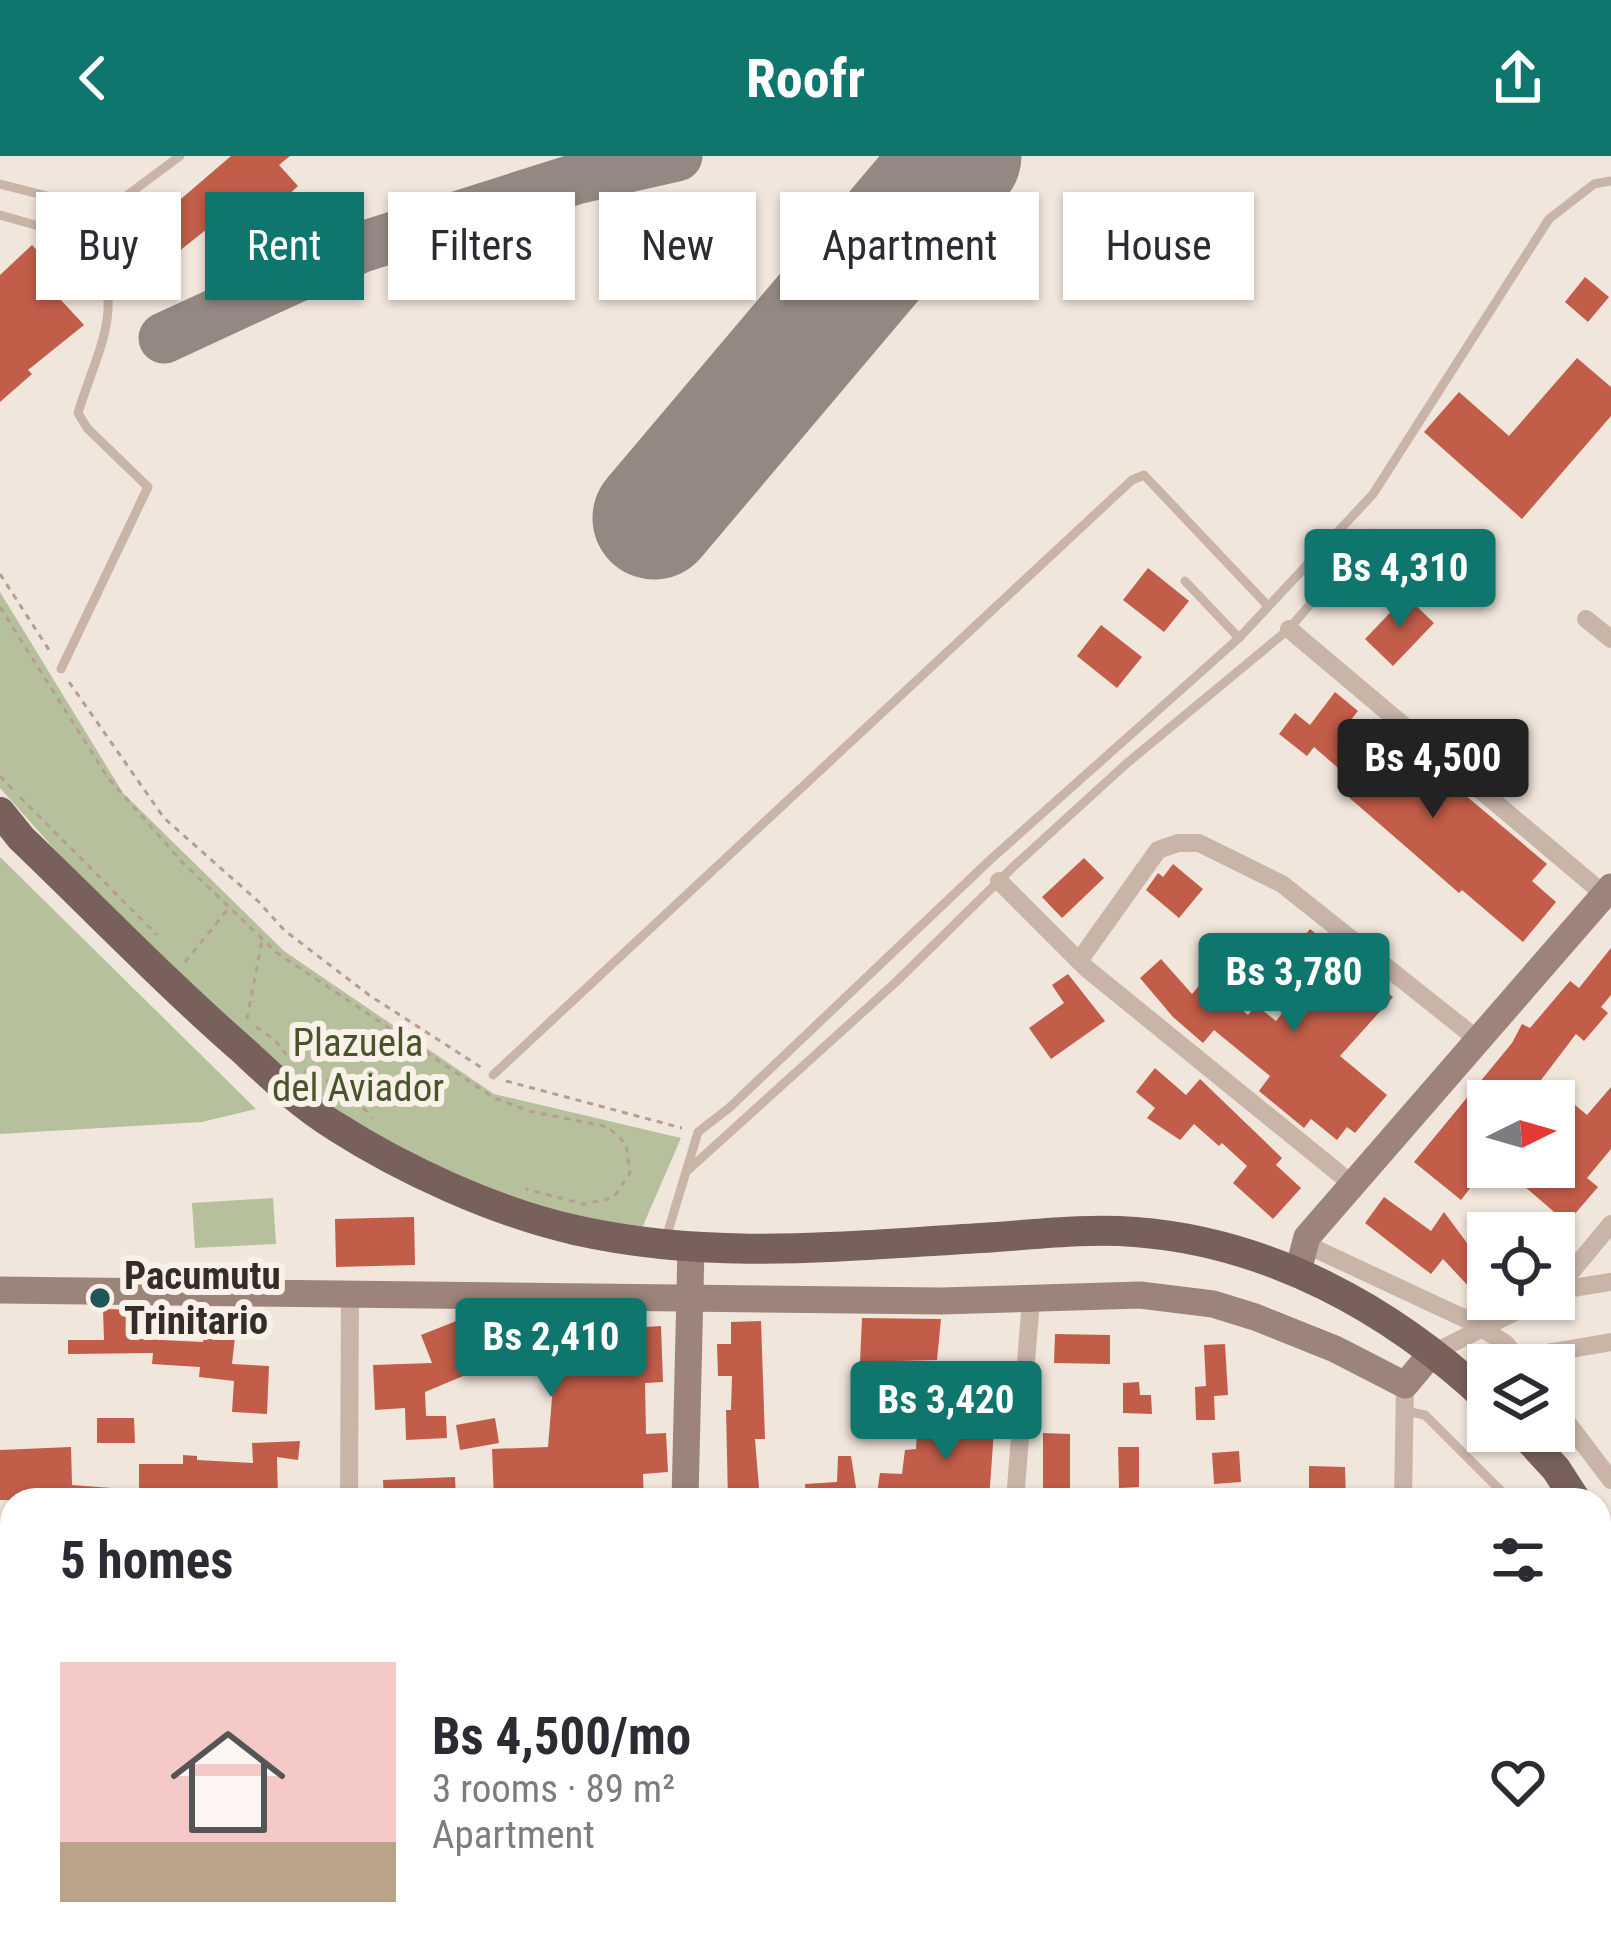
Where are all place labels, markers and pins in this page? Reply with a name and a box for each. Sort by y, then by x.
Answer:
pin: Bs 4,310 [1276,529,1524,631]
pin: Bs 4,500 [1309,719,1557,821]
pin: Bs 3,780 [1170,933,1418,1035]
place label: Pacumutu Trinitario [124,1253,281,1344]
marker: Pacumutu Trinitario [87,1285,113,1311]
pin: Bs 2,410 [427,1298,675,1400]
pin: Bs 3,420 [822,1361,1070,1463]

